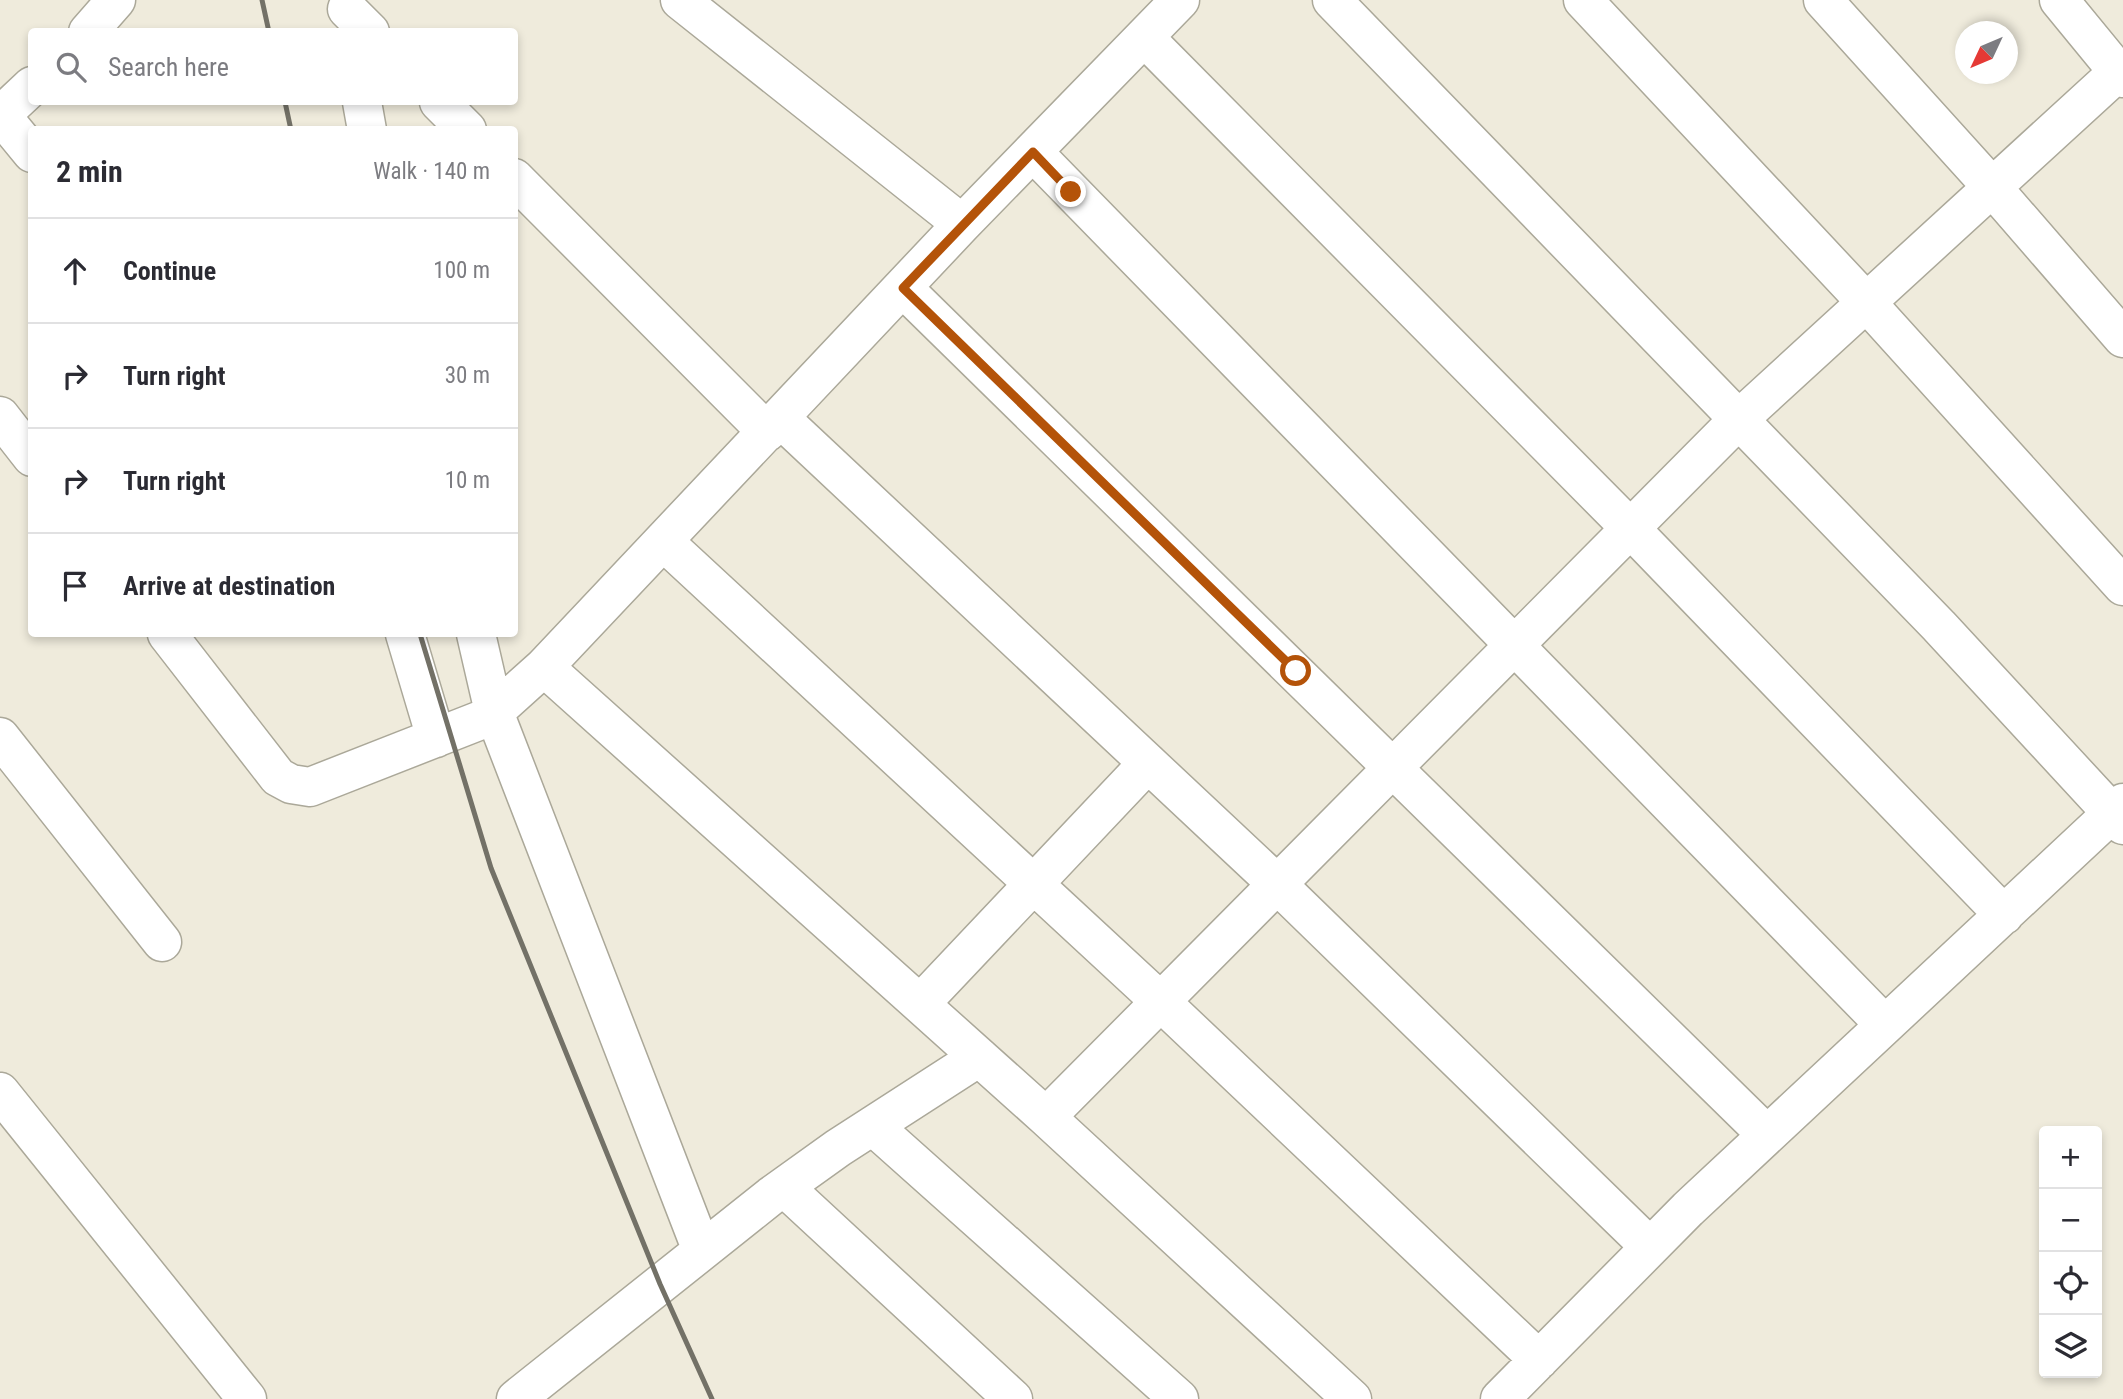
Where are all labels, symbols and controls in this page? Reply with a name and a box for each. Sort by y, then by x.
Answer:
north arrow [1955,21,2018,84]
search box [28,28,518,105]
icon: search [52,48,90,86]
text: Search here [108,52,229,82]
text: 2 min [56,154,123,189]
text: Walk · 140 m [373,158,490,185]
route end [1055,176,1086,207]
icon: ahead [56,252,94,290]
text: Continue [123,256,216,286]
text: 100 m [433,257,490,284]
icon: right [56,357,94,395]
text: Turn right [123,361,225,391]
text: 30 m [445,362,490,389]
icon: right [56,462,94,500]
text: Turn right [123,466,225,496]
text: 10 m [445,467,490,494]
icon: arrive [56,567,94,605]
text: Arrive at destination [123,571,335,601]
route start [1280,655,1311,686]
map controls [2039,1126,2102,1378]
button: + [2039,1126,2102,1189]
button: − [2039,1189,2102,1252]
button: locate [2039,1252,2102,1315]
button: layers [2039,1315,2102,1378]

